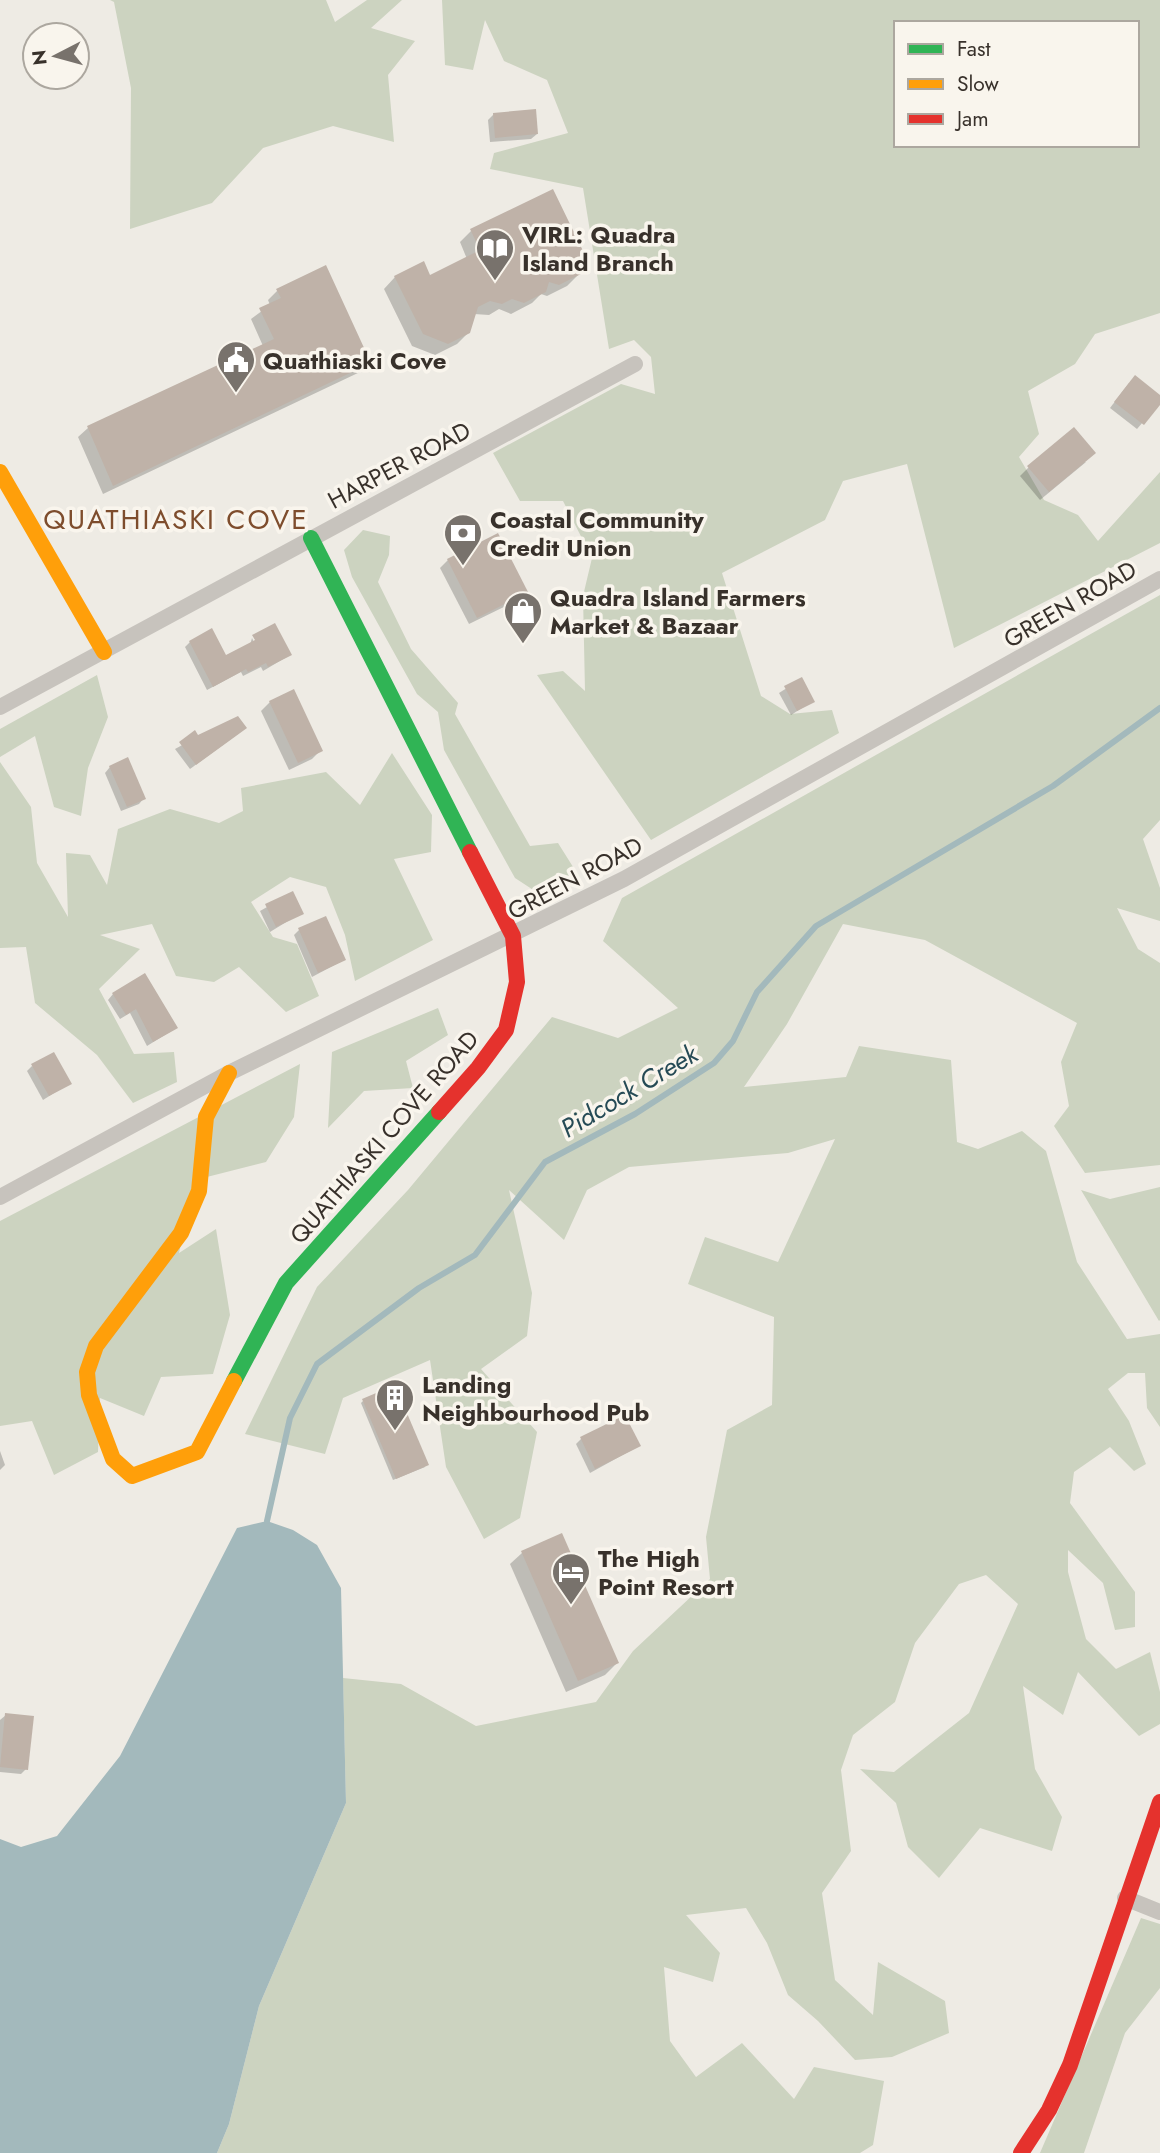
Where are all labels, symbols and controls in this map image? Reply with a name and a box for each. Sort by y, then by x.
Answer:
north arrow [21,21,91,91]
legend [894,21,1139,147]
text: Fast [957,34,990,64]
text: N [25,49,54,67]
text: Slow [957,69,999,99]
text: Jam [954,104,989,134]
place label: VIRL: Quadra Island Branch [521,217,676,280]
library icon: VIRL: Quadra Island Branch [474,227,516,282]
public building icon: Quathiaski Cove [215,339,257,394]
place label: Quathiaski Cove [263,343,447,378]
street label: HARPER ROAD [321,413,477,517]
district label: QUATHIASKI COVE [43,499,309,540]
place label: Coastal Community Credit Union [490,502,704,565]
bank icon: Coastal Community Credit Union [442,512,484,567]
street label: GREEN ROAD [997,552,1143,656]
place label: Quadra Island Farmers Market & Bazaar [550,580,806,643]
shop icon: Quadra Island Farmers Market & Bazaar [502,590,544,645]
street label: GREEN ROAD [501,828,649,928]
street label: QUATHIASKI COVE ROAD [281,1023,487,1251]
water label: Pidcock Creek [553,1034,707,1147]
place label: Landing Neighbourhood Pub [422,1367,650,1430]
building icon: Landing Neighbourhood Pub [374,1377,416,1432]
place label: The High Point Resort [598,1541,734,1604]
hotel icon: The High Point Resort [550,1551,592,1606]

